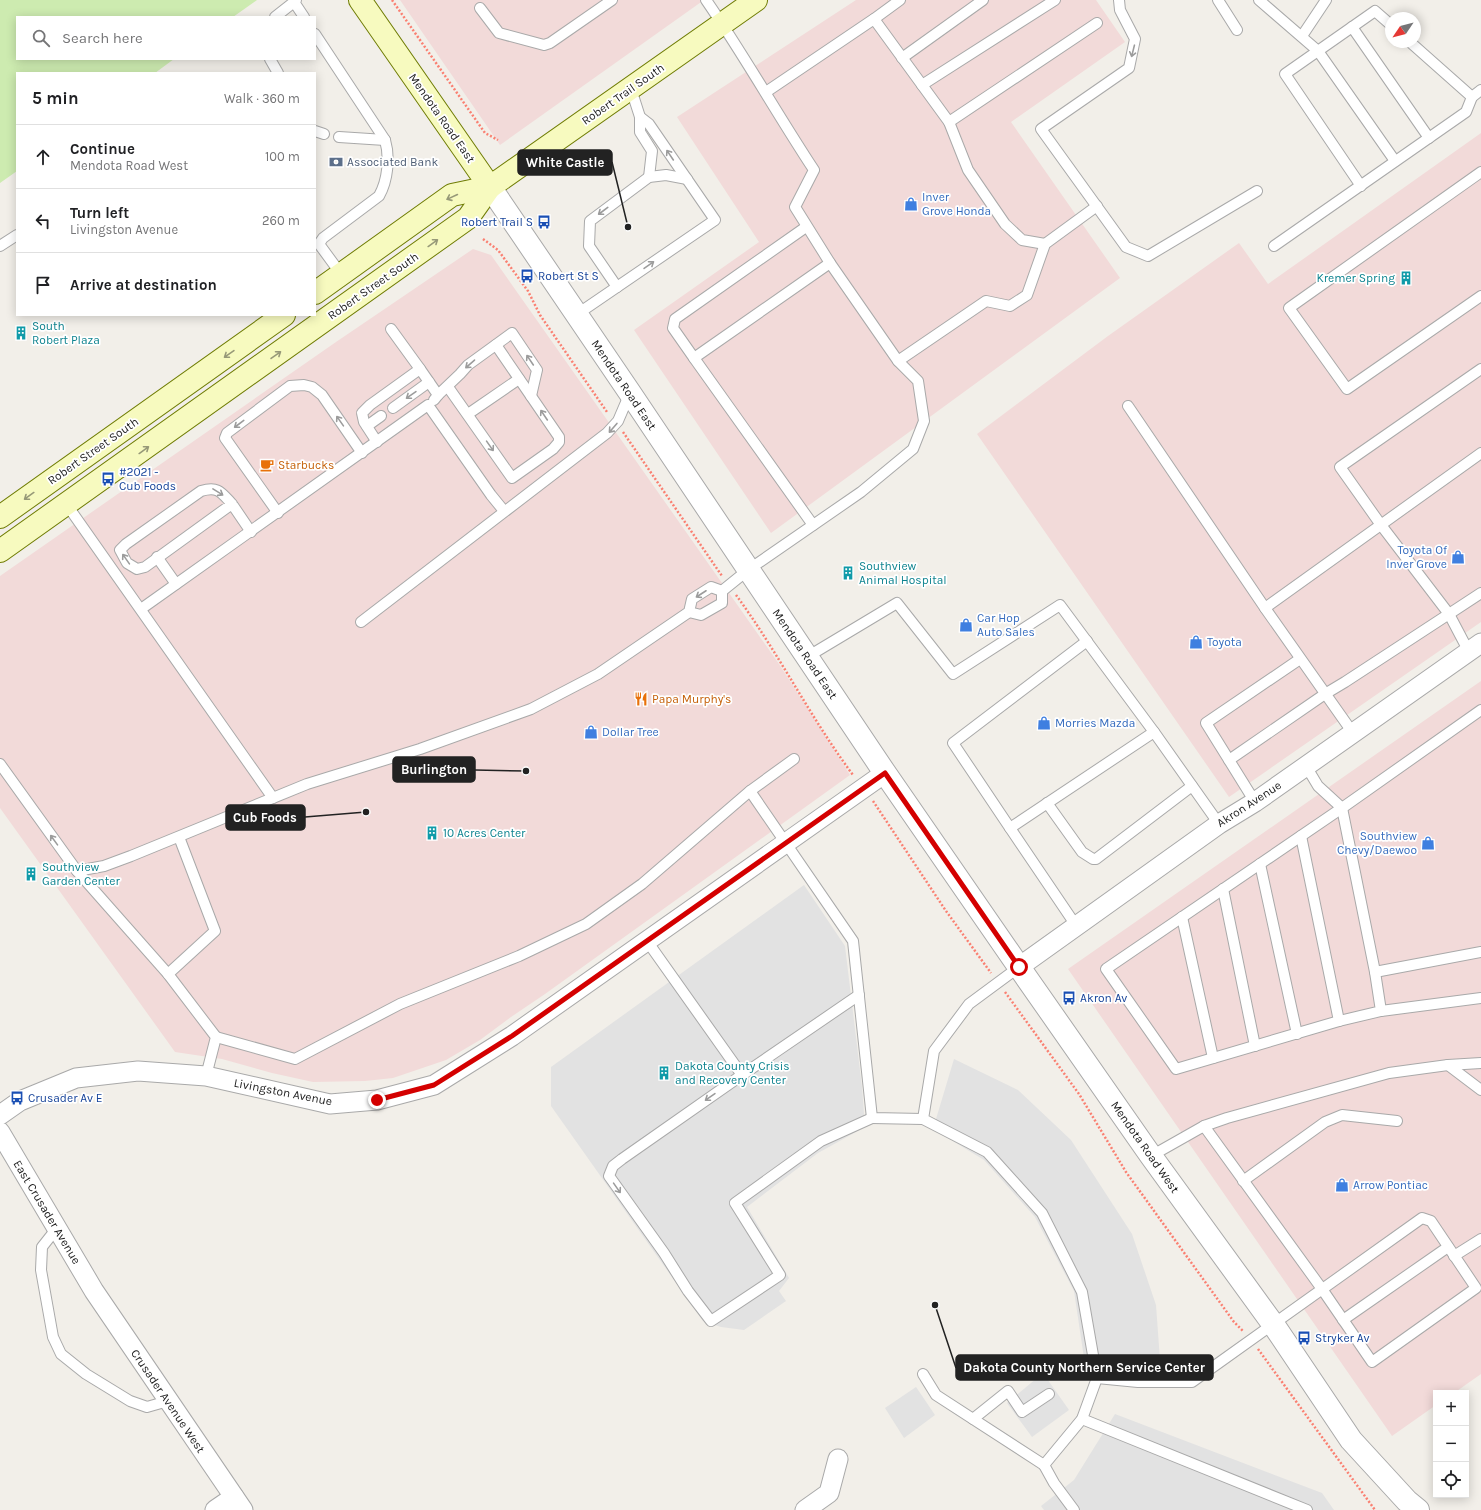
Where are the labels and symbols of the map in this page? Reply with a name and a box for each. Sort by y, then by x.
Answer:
north arrow [1385,12,1421,48]
one-way arrow [1128,44,1136,57]
street label: Robert Trail South [579,60,667,128]
street label: Mendota Road East [406,71,478,166]
callout: White Castle [518,150,612,175]
one-way arrow [666,150,674,161]
bank icon: Associated Bank [328,154,344,170]
place label: Associated Bank [347,155,438,169]
text: White Castle [526,155,604,170]
place label: Inver Grove Honda [922,190,991,218]
one-way arrow [447,194,459,201]
shop icon: Inver Grove Honda [903,196,919,212]
one-way arrow [598,207,609,215]
bus stop icon: Robert Trail S [536,214,552,230]
place label: Robert Trail S [461,215,533,229]
one-way arrow [427,239,438,247]
street label: Robert Street South [325,249,421,323]
one-way arrow [643,261,654,269]
bus stop icon: Robert St S [519,268,535,284]
place label: Robert St S [538,269,599,283]
building icon: Kremer Spring [1398,270,1414,286]
place label: Kremer Spring [1316,271,1395,285]
place label: South Robert Plaza [32,319,100,347]
building icon: South Robert Plaza [13,325,29,341]
street label: Mendota Road East [589,337,660,433]
one-way arrow [224,350,235,358]
one-way arrow [271,351,282,359]
one-way arrow [526,355,534,366]
one-way arrow [465,359,475,368]
one-way arrow [406,391,417,399]
one-way arrow [540,410,548,421]
street label: Robert Street South [45,414,141,488]
one-way arrow [336,416,344,427]
one-way arrow [234,420,245,428]
one-way arrow [608,422,617,433]
one-way arrow [486,441,494,452]
one-way arrow [139,446,150,454]
cafe icon: Starbucks [259,457,275,473]
place label: Starbucks [278,458,334,472]
place label: #2021 - Cub Foods [119,465,176,493]
bus stop icon: #2021 - Cub Foods [100,471,116,487]
one-way arrow [212,488,224,496]
one-way arrow [24,492,35,500]
place label: Toyota Of Inver Grove [1386,543,1448,571]
shop icon: Toyota Of Inver Grove [1450,549,1466,565]
one-way arrow [122,554,130,565]
place label: Southview Animal Hospital [859,559,947,587]
building icon: Southview Animal Hospital [840,565,856,581]
one-way arrow [695,590,707,598]
street label: Mendota Road East [770,606,841,702]
place label: Car Hop Auto Sales [977,611,1035,639]
shop icon: Car Hop Auto Sales [958,617,974,633]
shop icon: Toyota [1188,634,1204,650]
place label: Toyota [1207,635,1242,649]
restaurant icon: Papa Murphy's [633,691,649,707]
place label: Papa Murphy's [652,692,731,706]
shop icon: Morries Mazda [1036,715,1052,731]
place label: Morries Mazda [1055,716,1135,730]
shop icon: Dollar Tree [583,724,599,740]
place label: Dollar Tree [602,725,659,739]
callout: Burlington [393,757,475,782]
text: Burlington [401,762,467,777]
street label: Akron Avenue [1214,778,1284,830]
callout: Cub Foods [226,805,305,830]
text: Cub Foods [233,810,297,825]
building icon: 10 Acres Center [424,825,440,841]
place label: 10 Acres Center [443,826,526,840]
place label: Southview Chevy/Daewoo [1337,829,1417,857]
one-way arrow [50,834,58,845]
shop icon: Southview Chevy/Daewoo [1420,835,1436,851]
place label: Southview Garden Center [42,860,120,888]
building icon: Southview Garden Center [23,866,39,882]
route start [1010,958,1028,976]
bus stop icon: Akron Av [1061,990,1077,1006]
place label: Akron Av [1080,991,1127,1005]
place label: Dakota County Crisis and Recovery Center [675,1059,790,1087]
building icon: Dakota County Crisis and Recovery Center [656,1065,672,1081]
street label: Livingston Avenue [233,1076,333,1108]
bus stop icon: Crusader Av E [9,1090,25,1106]
place label: Crusader Av E [28,1091,103,1105]
route end [368,1091,386,1109]
one-way arrow [704,1093,715,1101]
street label: Mendota Road West [1108,1098,1182,1196]
street label: East Crusader Avenue [10,1157,84,1267]
shop icon: Arrow Pontiac [1334,1177,1350,1193]
place label: Arrow Pontiac [1353,1178,1428,1192]
one-way arrow [613,1182,621,1193]
bus stop icon: Stryker Av [1296,1330,1312,1346]
place label: Stryker Av [1315,1331,1369,1345]
street label: Crusader Avenue West [128,1347,208,1456]
callout: Dakota County Northern Service Center [956,1355,1213,1380]
text: Dakota County Northern Service Center [963,1360,1206,1375]

